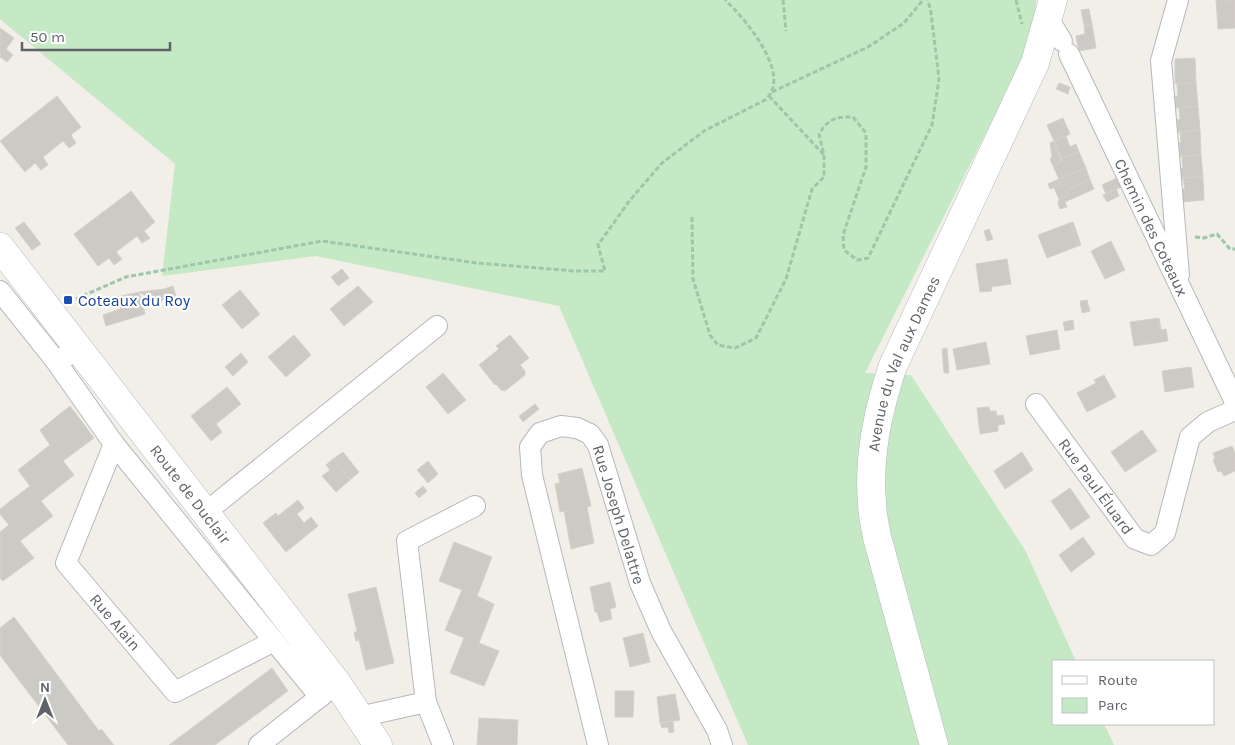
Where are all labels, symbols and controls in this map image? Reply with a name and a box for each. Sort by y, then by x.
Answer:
scale bar [22,20,170,52]
text: 50 m [30,28,65,46]
street label: Chemin des Coteaux [1111,155,1193,299]
street label: Avenue du Val aux Dames [863,273,943,453]
place label: Coteaux du Roy [78,291,191,310]
marker: Coteaux du Roy [62,294,74,306]
street label: Rue Paul Éluard [1055,434,1138,538]
street label: Route de Duclair [147,440,235,547]
street label: Rue Joseph Delattre [589,443,649,586]
street label: Rue Alain [86,590,145,654]
legend [1052,660,1215,725]
text: Route [1098,671,1138,689]
north arrow [20,675,70,725]
text: N [40,679,50,696]
text: Parc [1098,696,1128,714]

